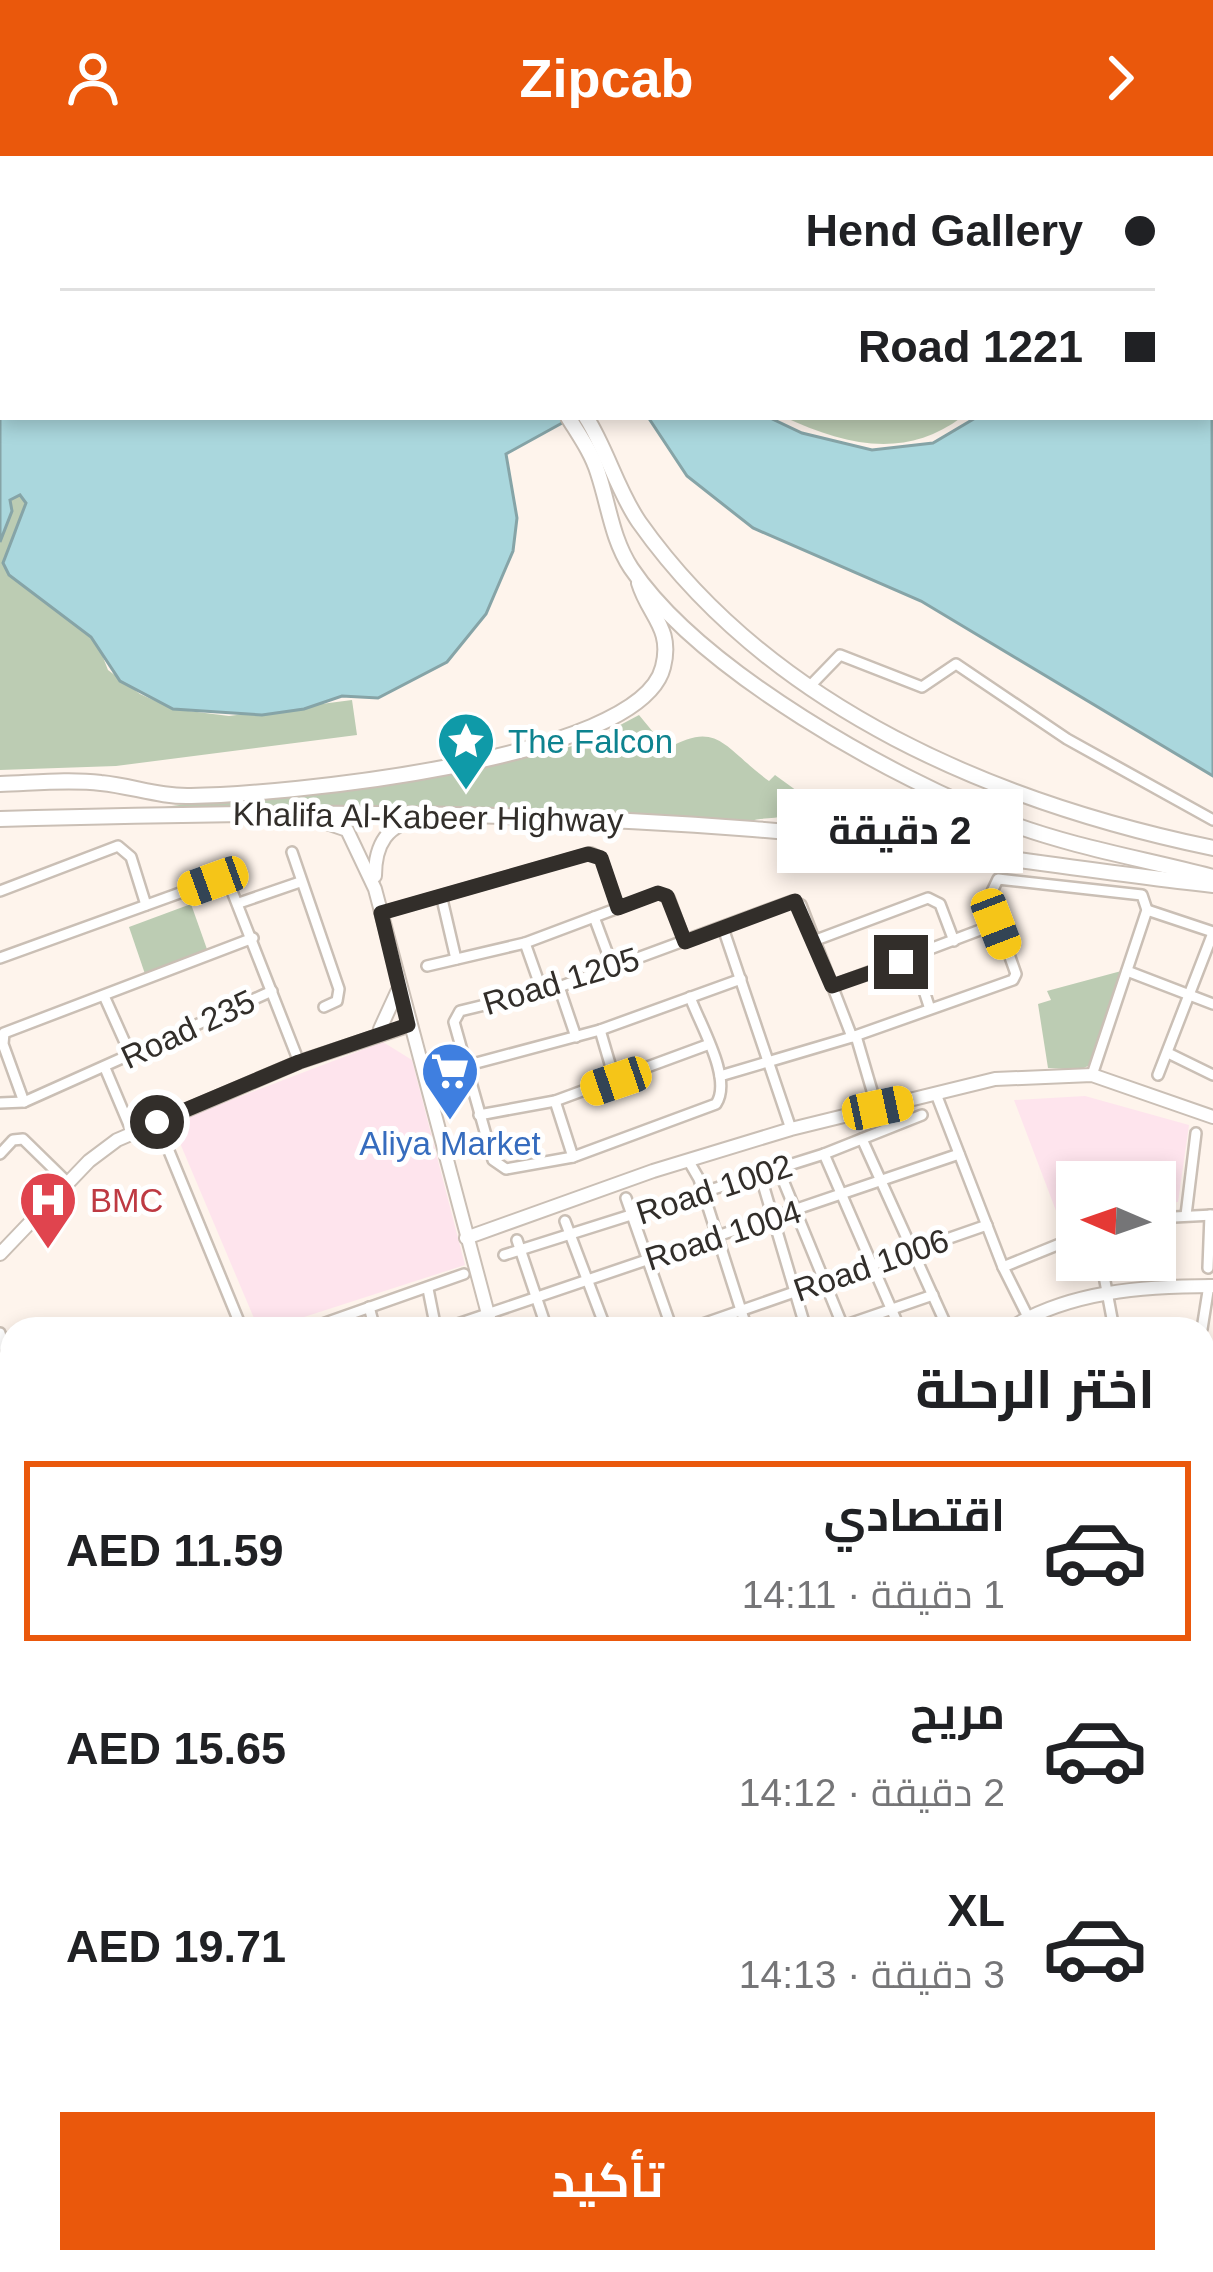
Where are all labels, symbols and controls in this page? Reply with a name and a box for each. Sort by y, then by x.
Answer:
icon: person [60,45,126,111]
icon: forward [1087,45,1153,111]
text: Zipcab [519,48,694,108]
text: Hend Gallery [805,205,1083,256]
text: Road 1221 [858,321,1083,372]
place icon: The Falcon [435,710,497,792]
place label: The Falcon [508,723,673,760]
callout: 2 دقيقة [778,788,1024,872]
street label: Khalifa Al-Kabeer Highway [232,795,624,839]
text: 2 دقيقة [829,809,971,852]
car [173,852,253,910]
car [966,884,1026,964]
route end [874,935,928,989]
street label: Road 1205 [478,940,644,1022]
street label: Road 235 [115,982,261,1076]
supermarket icon: Aliya Market [419,1040,481,1122]
car [576,1052,656,1110]
car [839,1083,917,1133]
route start [130,1095,184,1149]
place label: Aliya Market [359,1125,541,1162]
street label: Road 1002 [631,1146,797,1232]
north arrow [1056,1161,1176,1281]
map controls [1056,1161,1176,1281]
hospital icon: BMC [17,1169,79,1251]
place label: BMC [90,1182,163,1219]
street label: Road 1004 [640,1192,806,1278]
street label: Road 1006 [789,1221,953,1309]
text: اختر الرحلة [916,1359,1155,1419]
text: اقتصادي [824,1490,1005,1541]
icon: car [1041,1497,1149,1605]
text: AED 11.59 [66,1525,284,1576]
text: 1 دقيقة · 14:11 [742,1573,1005,1616]
text: مريح [910,1688,1005,1739]
icon: car [1041,1695,1149,1803]
text: AED 15.65 [66,1723,286,1774]
text: 2 دقيقة · 14:12 [739,1771,1005,1814]
text: XL [947,1885,1005,1936]
icon: car [1041,1893,1149,2001]
text: AED 19.71 [66,1921,286,1972]
text: 3 دقيقة · 14:13 [739,1953,1005,1996]
button: تأكيد [60,2112,1155,2250]

